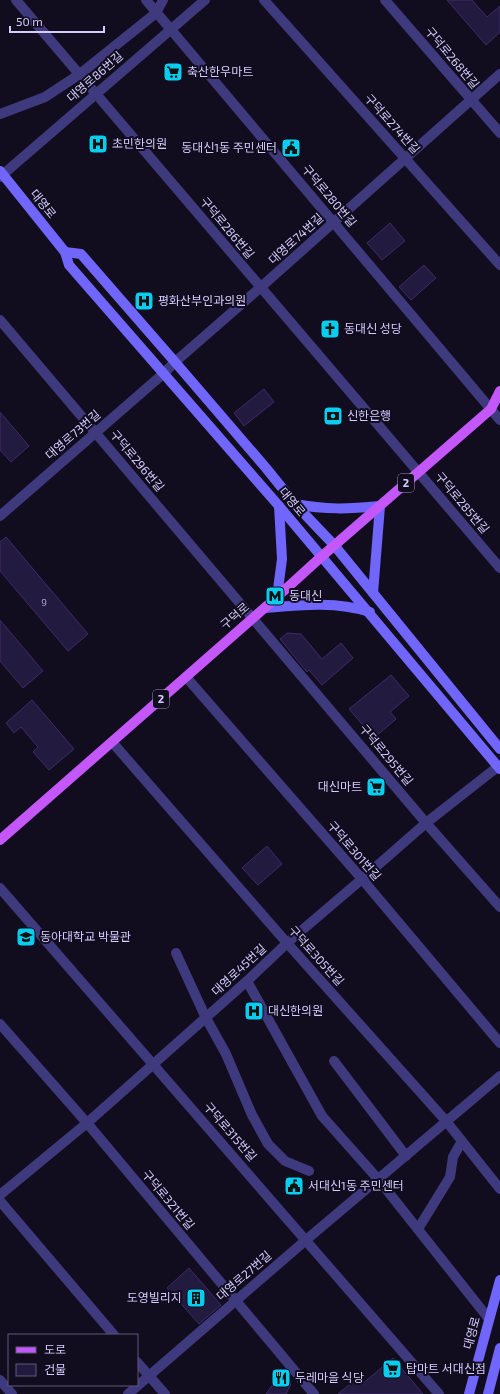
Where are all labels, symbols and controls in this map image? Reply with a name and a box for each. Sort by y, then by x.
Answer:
scale bar [10,8,104,34]
text: 50 m [16,14,43,28]
street label: 구덕로268번길 [423,24,483,91]
street label: 대영로86번길 [64,48,125,104]
supermarket icon: 축산한우마트 [162,61,184,83]
place label: 축산한우마트 [187,64,253,78]
street label: 구덕로274번길 [362,91,423,156]
hospital icon: 초민한의원 [87,133,109,155]
place label: 초민한의원 [112,136,167,150]
public building icon: 동대신1동 주민센터 [280,137,302,159]
place label: 동대신1동 주민센터 [181,140,277,154]
street label: 구덕로280번길 [300,162,360,229]
street label: 대영로 [28,186,60,221]
street label: 구덕로286번길 [198,194,258,261]
street label: 대영로74번길 [265,210,326,266]
hospital icon: 평화산부인과의원 [133,290,155,312]
place label: 평화산부인과의원 [158,293,246,307]
church icon: 동대신 성당 [319,318,341,340]
place label: 동대신 성당 [344,321,402,335]
bank icon: 신한은행 [322,405,344,427]
street label: 대영로73번길 [42,407,103,462]
place label: 신한은행 [347,408,391,422]
street label: 구덕로296번길 [108,427,167,494]
street label: 구덕로285번길 [433,469,492,536]
road number: 2 [398,474,414,492]
street label: 대영로 [277,484,309,519]
metro station icon: 동대신 [264,585,286,607]
place label: 동대신 [289,588,322,602]
house number: 9 [41,596,47,608]
street label: 구덕로 [217,599,251,631]
road number: 2 [153,690,169,708]
street label: 구덕로295번길 [357,721,416,788]
supermarket icon: 대신마트 [365,776,387,798]
place label: 대신마트 [318,779,362,793]
street label: 구덕로301번길 [325,818,384,883]
street label: 구덕로305번길 [286,923,347,988]
school or university icon: 동아대학교 박물관 [15,926,37,948]
place label: 동아대학교 박물관 [40,929,131,943]
street label: 대영로45번길 [208,941,268,998]
hospital icon: 대신한의원 [243,1000,265,1022]
place label: 대신한의원 [268,1003,323,1017]
street label: 구덕로315번길 [201,1099,260,1164]
street label: 구덕로321번길 [140,1167,198,1232]
public building icon: 서대신1동 주민센터 [283,1175,305,1197]
place label: 서대신1동 주민센터 [308,1178,404,1192]
street label: 대영로27번길 [213,1248,274,1303]
building icon: 도영빌리지 [185,1287,207,1309]
place label: 도영빌리지 [127,1290,182,1304]
street label: 대영로 [460,1315,482,1351]
legend [8,1334,138,1386]
text: 도로 [44,1342,66,1356]
supermarket icon: 탑마트 서대신점 [381,1358,403,1380]
place label: 탑마트 서대신점 [406,1361,486,1375]
text: 건물 [44,1362,66,1376]
restaurant icon: 두레마을 식당 [270,1367,292,1389]
place label: 두레마을 식당 [295,1370,364,1384]

